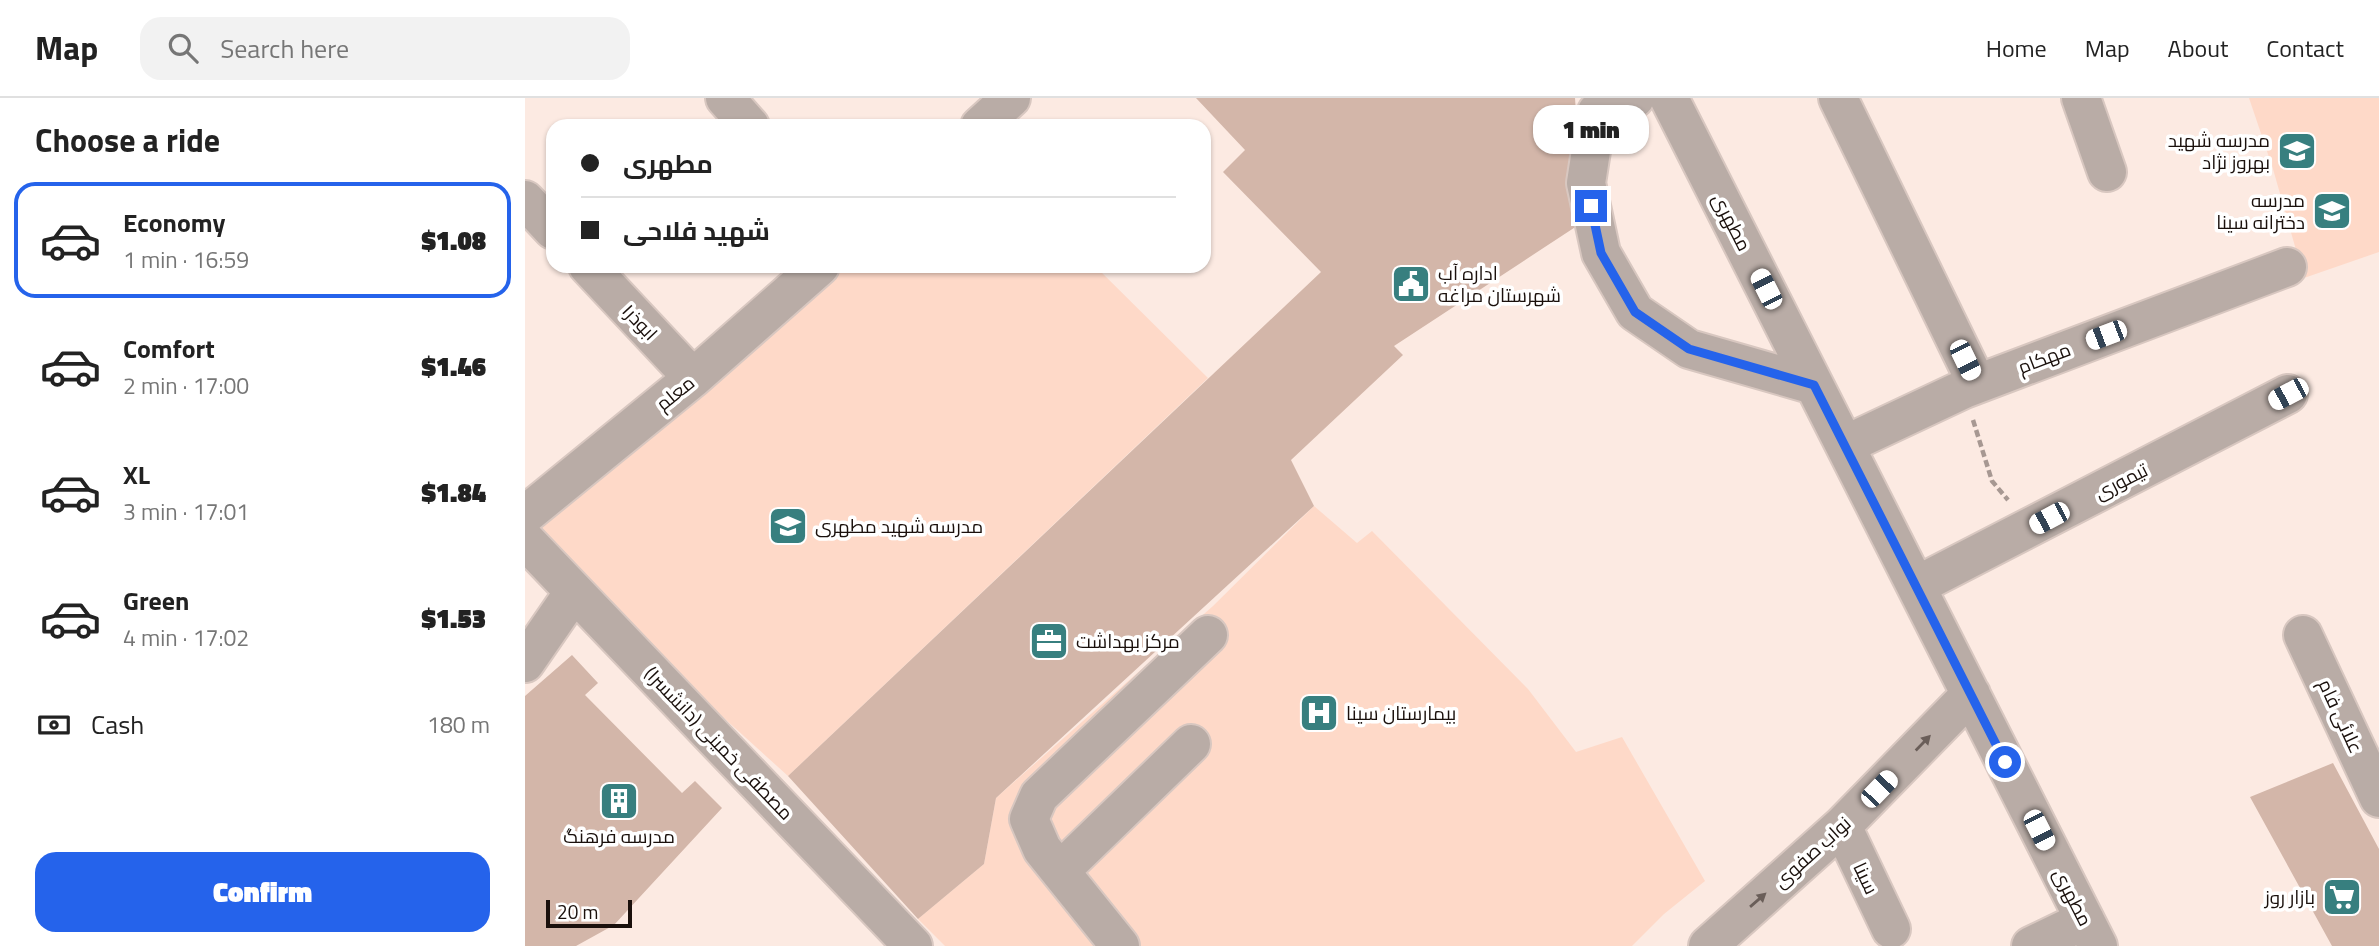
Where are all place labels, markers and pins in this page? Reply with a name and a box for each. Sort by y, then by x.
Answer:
place label: مدرسه شهید بهروز نژاد [2168,125,2270,176]
school or university icon: مدرسه شهید بهروز نژاد [2276,130,2318,172]
place label: مدرسه دخترانه سینا [2216,185,2305,236]
school or university icon: مدرسه دخترانه سینا [2311,190,2353,232]
place label: اداره آب شهرستان مراغه [1438,258,1561,309]
public building icon: اداره آب شهرستان مراغه [1390,263,1432,305]
school or university icon: مدرسه شهید مطهری [767,505,809,547]
place label: مدرسه شهید مطهری [815,511,983,540]
office icon: مرکز بهداشت [1028,620,1070,662]
place label: مرکز بهداشت [1076,626,1180,655]
hospital icon: بیمارستان سینا [1298,692,1340,734]
place label: بیمارستان سینا [1346,698,1456,727]
building icon: مدرسه فرهنگ [598,780,640,822]
place label: مدرسه فرهنگ [563,821,675,850]
supermarket icon: بازار روز [2321,876,2363,918]
place label: بازار روز [2264,882,2315,911]

